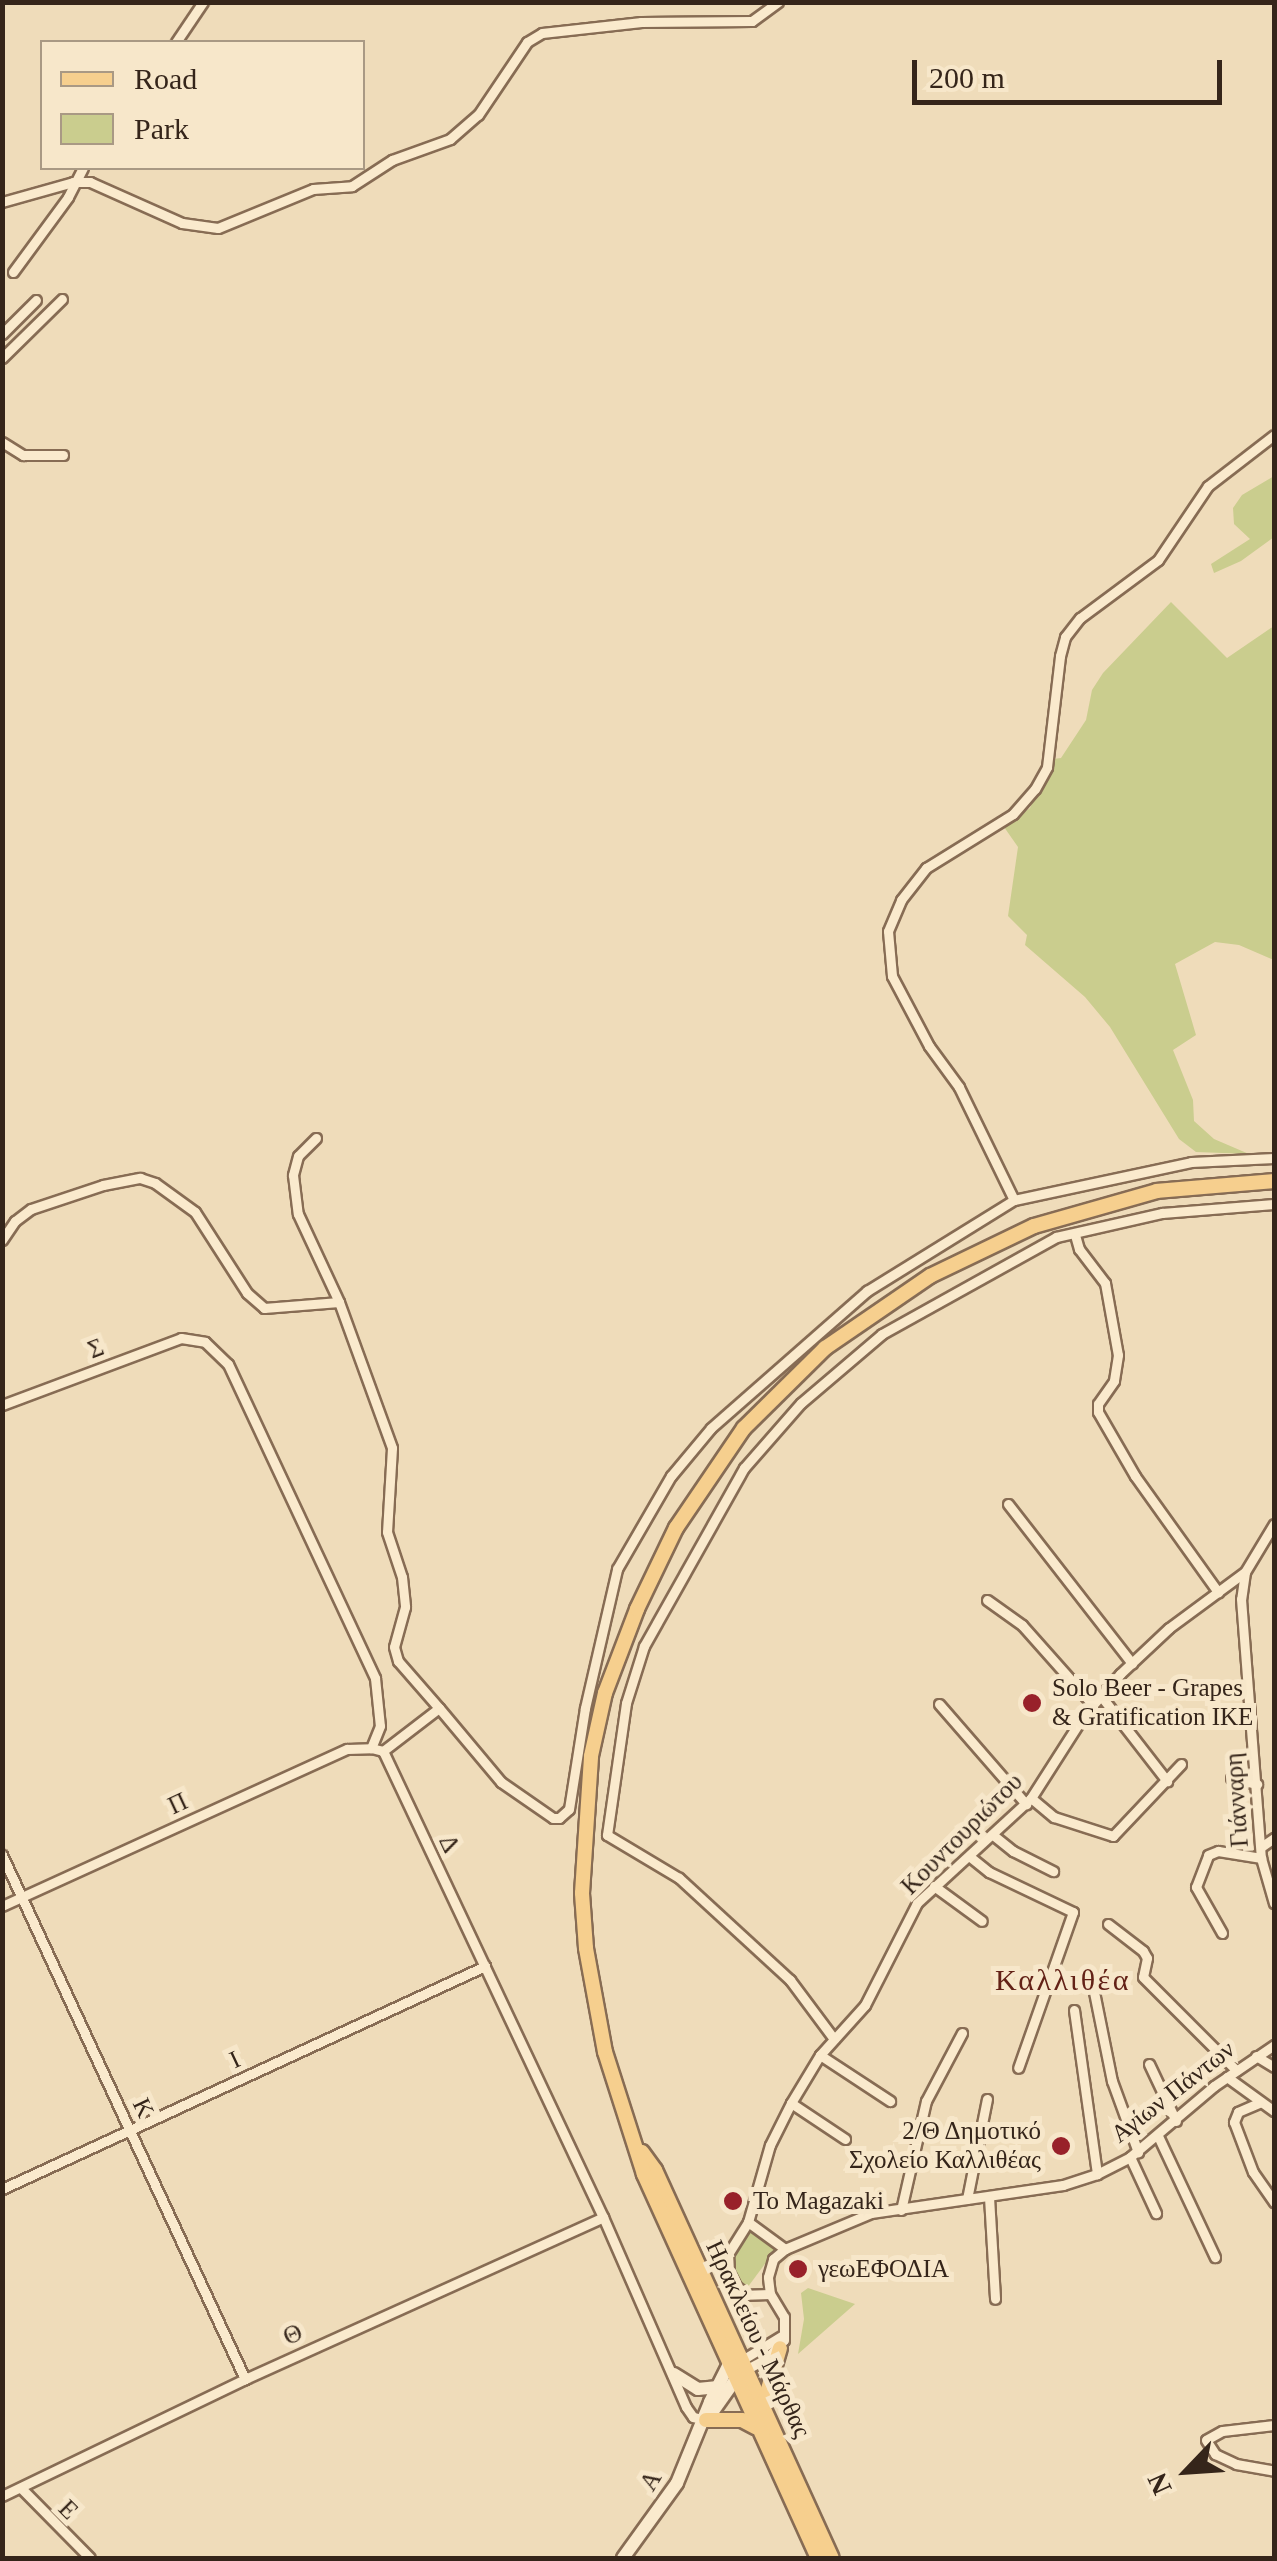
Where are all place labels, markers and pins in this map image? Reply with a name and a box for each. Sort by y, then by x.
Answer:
place label: Solo Beer - Grapes & Gratification IKE [1052,1674,1253,1733]
marker: Solo Beer - Grapes & Gratification IKE [1021,1692,1043,1714]
place label: 2/Θ Δημοτικό Σχολείο Καλλιθέας [849,2117,1041,2176]
marker: 2/Θ Δημοτικό Σχολείο Καλλιθέας [1050,2135,1072,2157]
place label: To Magazaki [753,2186,884,2216]
marker: To Magazaki [722,2190,744,2212]
place label: γεωΕΦΟΔΙΑ [818,2254,949,2284]
marker: γεωΕΦΟΔΙΑ [787,2258,809,2280]

